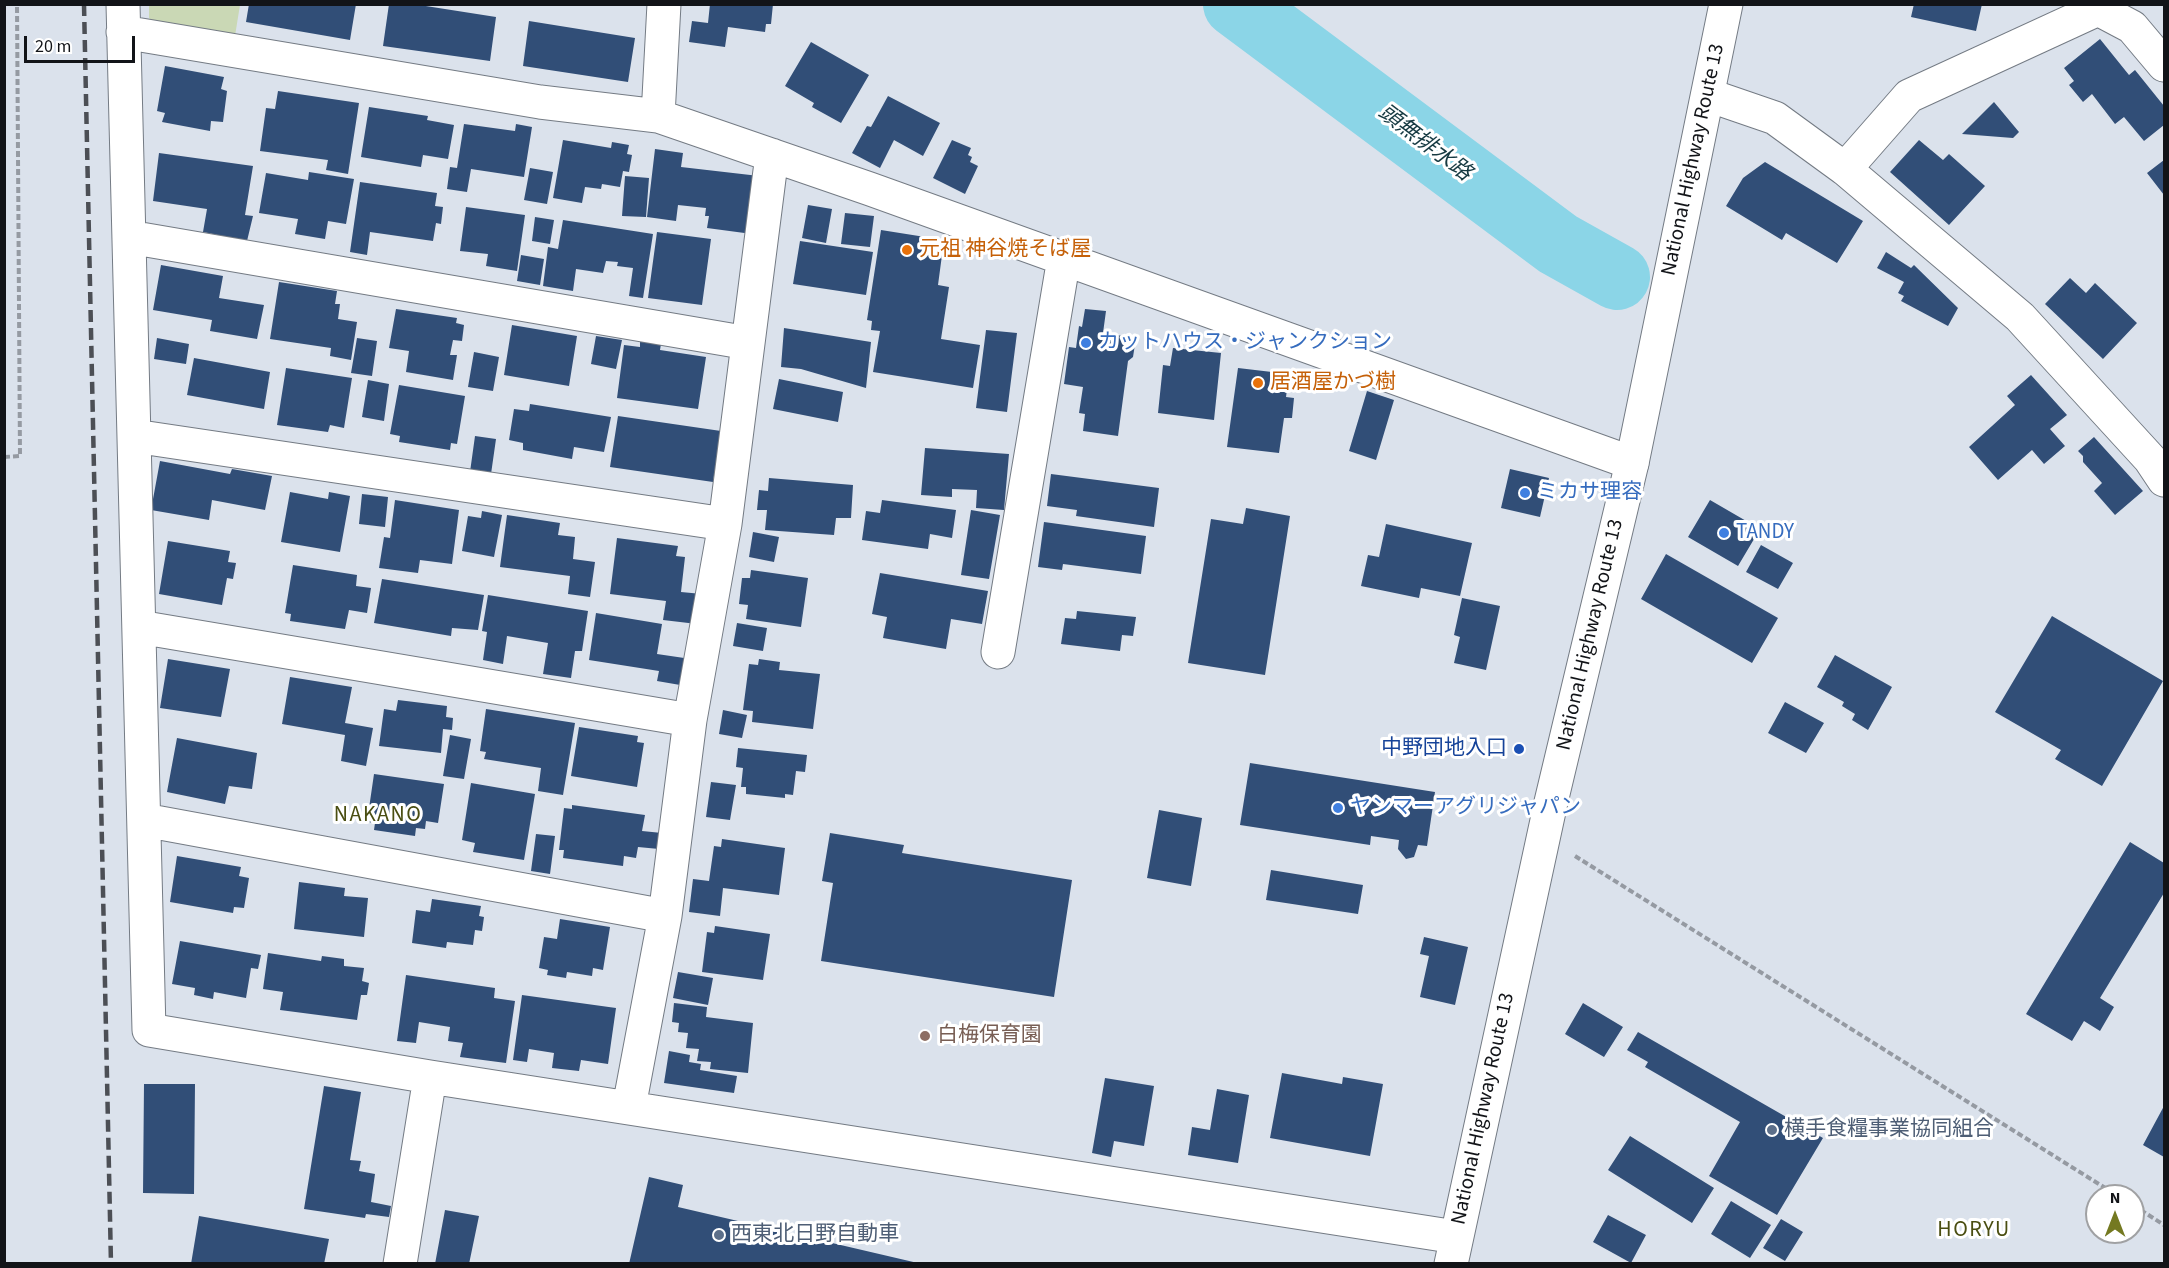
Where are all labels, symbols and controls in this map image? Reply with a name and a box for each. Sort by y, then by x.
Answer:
scale bar [27,24,138,62]
text: 20 m [35,34,71,59]
street label: National Highway Route 13 [1657,42,1731,278]
water label: 頭無排水路 [1372,100,1476,188]
place label: 元祖 神谷焼そば屋 [919,237,1091,263]
marker: 元祖 神谷焼そば屋 [900,243,914,257]
place label: カットハウス・ジャンクション [1098,330,1392,356]
marker: カットハウス・ジャンクション [1079,336,1093,350]
place label: 居酒屋かづ樹 [1270,370,1396,396]
marker: 居酒屋かづ樹 [1251,376,1265,390]
place label: ミカサ理容 [1537,480,1642,506]
marker: ミカサ理容 [1518,486,1532,500]
street label: National Highway Route 13 [1552,517,1630,753]
place label: TANDY [1736,520,1794,546]
marker: TANDY [1717,526,1731,540]
place label: 中野団地入口 [1381,736,1507,762]
marker: 中野団地入口 [1512,742,1526,756]
place label: ヤンマーアグリジャパン [1350,795,1581,821]
marker: ヤンマーアグリジャパン [1331,801,1345,815]
district label: NAKANO [334,803,422,829]
street label: National Highway Route 13 [1447,991,1521,1227]
place label: 白梅保育園 [937,1023,1042,1049]
marker: 白梅保育園 [918,1029,932,1043]
place label: 横手食糧事業協同組合 [1784,1117,1994,1143]
marker: 横手食糧事業協同組合 [1765,1123,1779,1137]
north arrow [2085,1184,2145,1244]
text: N [2110,1187,2120,1209]
district label: HORYU [1937,1218,2011,1244]
place label: 西東北日野自動車 [731,1222,899,1248]
marker: 西東北日野自動車 [712,1228,726,1242]

